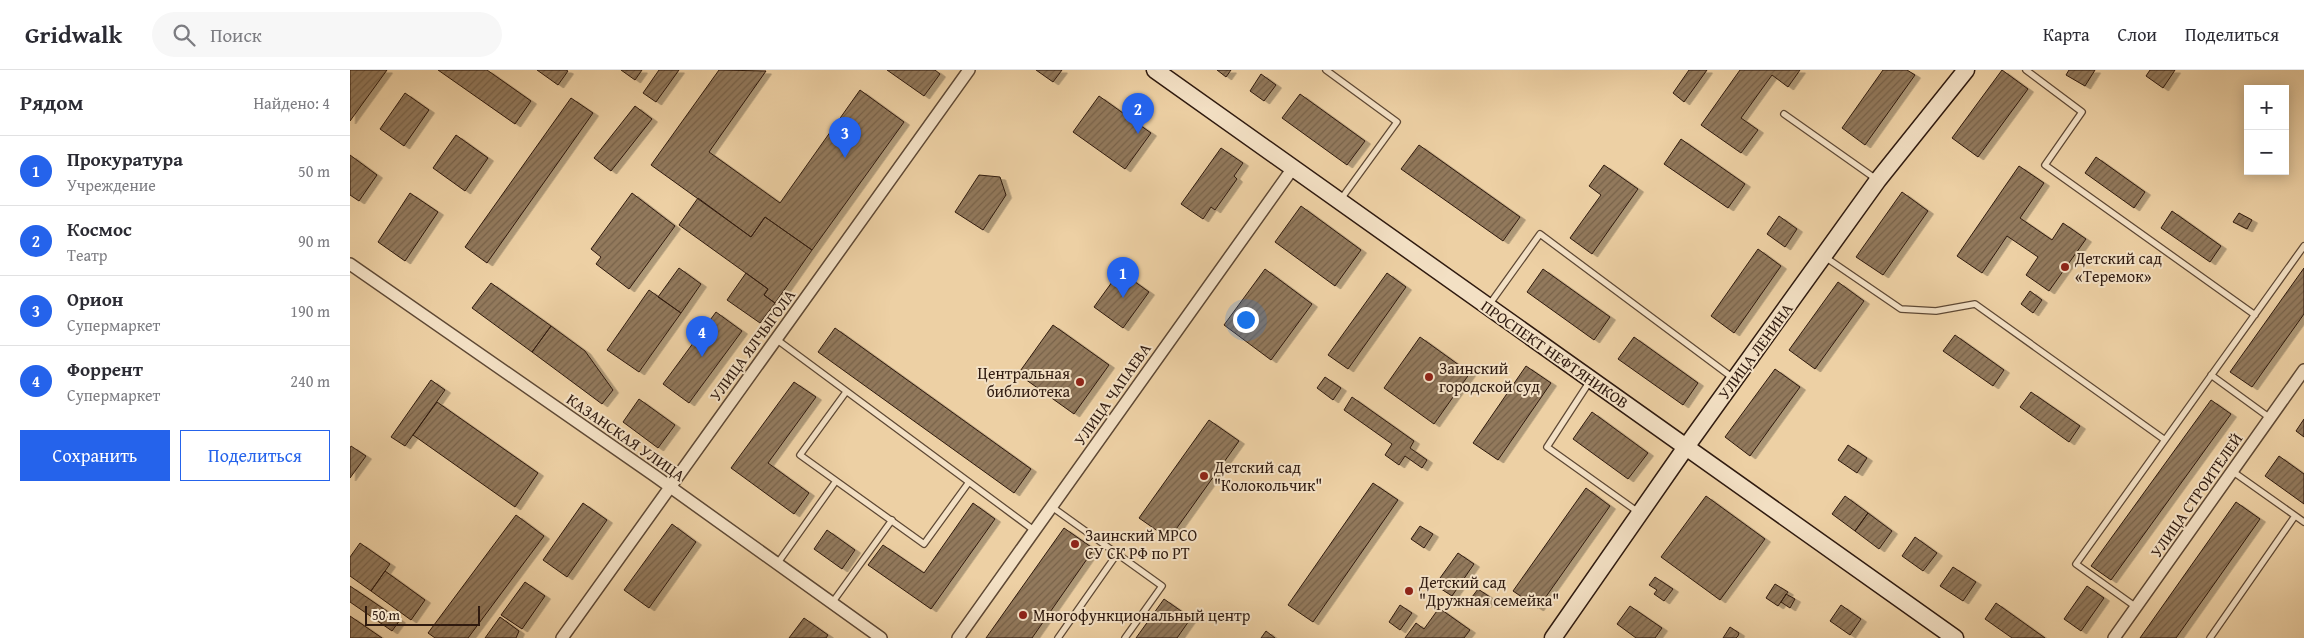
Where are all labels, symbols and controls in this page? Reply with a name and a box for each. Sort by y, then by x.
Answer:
search box [152,12,502,57]
text: Gridwalk [25,17,122,52]
icon: search [170,21,198,49]
text: Поиск [210,21,262,49]
text: Карта [2043,21,2090,48]
text: Слои [2118,21,2157,48]
text: Поделиться [2185,21,2279,48]
map controls [2244,85,2289,175]
button: + [2244,85,2289,130]
text: Рядом [20,87,83,118]
text: Найдено: 4 [253,91,330,115]
pin: 2 [1122,93,1154,134]
pin: 3 [829,117,861,158]
button: − [2244,130,2289,175]
text: Прокуратура [67,145,183,173]
text: 1 [32,159,40,183]
text: 50 m [298,159,330,183]
text: Учреждение [67,173,156,197]
text: Космос [67,215,132,243]
text: 2 [32,229,40,253]
text: 90 m [298,229,330,253]
text: Театр [67,243,107,267]
place label: Детский сад «Теремок» [2074,246,2162,288]
pin: 1 [1107,257,1139,298]
marker: Детский сад «Теремок» [2059,261,2071,273]
street label: УЛИЦА ЯЛЧЫГОЛА [703,284,801,406]
text: Орион [67,285,123,313]
street label: ПРОСПЕКТ НЕФТЯНИКОВ [1476,294,1634,414]
street label: УЛИЦА ЛЕНИНА [1712,298,1798,404]
text: 3 [32,299,40,323]
text: 190 m [290,299,330,323]
your location [1233,307,1259,333]
text: Супермаркет [67,313,160,337]
pin: 4 [686,316,718,357]
street label: УЛИЦА ЧАПАЕВА [1068,337,1157,450]
text: Форрент [67,355,143,383]
place label: Заинский городской суд [1439,356,1540,398]
place label: Центральная библиотека [978,361,1070,403]
text: 4 [32,369,40,393]
text: 240 m [290,369,330,393]
marker: Заинский городской суд [1423,371,1435,383]
marker: Центральная библиотека [1074,376,1086,388]
text: Супермаркет [67,383,160,407]
street label: КАЗАНСКАЯ УЛИЦА [562,387,690,487]
street label: УЛИЦА СТРОИТЕЛЕЙ [2144,428,2248,562]
button: Сохранить [20,430,170,481]
button: Поделиться [180,430,330,481]
place label: Детский сад "Колокольчик" [1213,455,1322,497]
marker: Детский сад "Колокольчик" [1198,470,1210,482]
place label: Заинский МРСО СУ СК РФ по РТ [1085,523,1198,565]
marker: Заинский МРСО СУ СК РФ по РТ [1069,538,1081,550]
place label: Детский сад "Дружная семейка" [1418,570,1559,612]
marker: Детский сад "Дружная семейка" [1403,585,1415,597]
scale bar [365,603,480,626]
place label: Многофункциональный центр [1033,603,1251,627]
text: 50 m [372,605,400,625]
marker: Многофункциональный центр [1017,609,1029,621]

